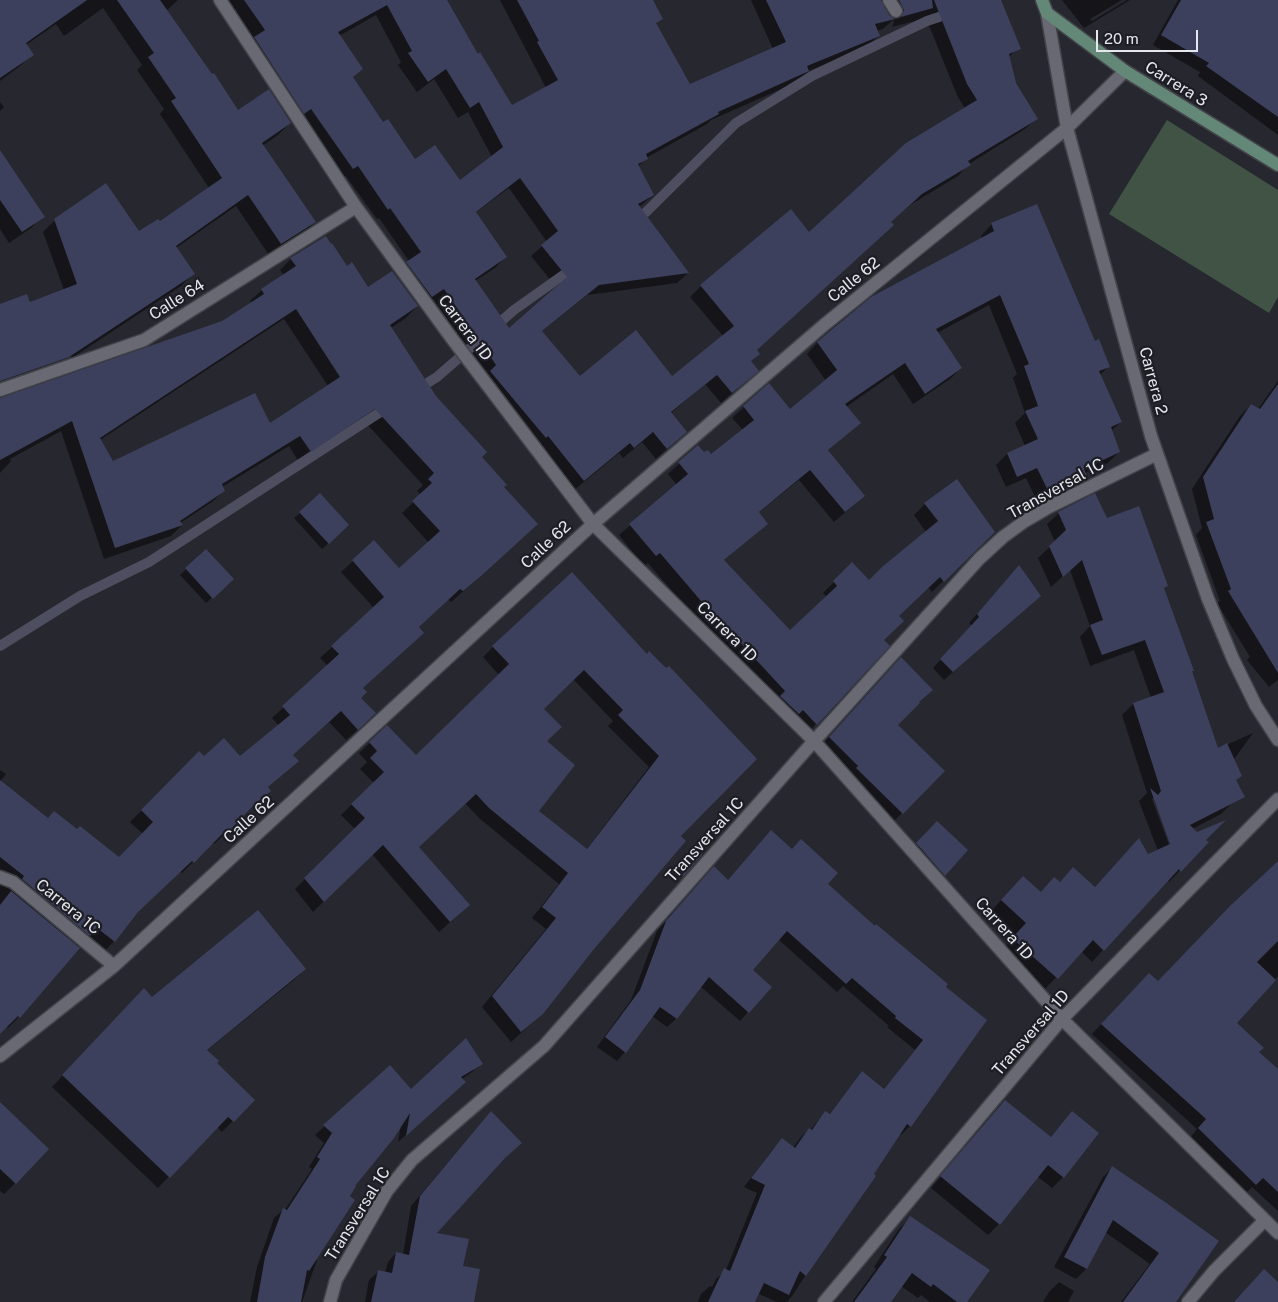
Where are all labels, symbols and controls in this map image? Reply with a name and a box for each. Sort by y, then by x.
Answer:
scale bar [1098,20,1200,52]
text: 20 m [1104,30,1139,47]
street label: Carrera 3 [1141,57,1211,111]
street label: Calle 62 [824,253,884,307]
street label: Calle 64 [146,275,208,325]
street label: Carrera 1D [434,291,496,365]
street label: Carrera 2 [1135,345,1171,417]
street label: Transversal 1C [1004,455,1108,523]
street label: Calle 62 [517,517,575,573]
street label: Carrera 1D [693,598,761,666]
street label: Calle 62 [220,792,278,848]
street label: Transversal 1C [662,794,748,886]
street label: Carrera 1C [32,875,104,939]
street label: Carrera 1D [971,894,1037,964]
street label: Transversal 1D [988,986,1074,1080]
street label: Transversal 1C [321,1163,395,1265]

